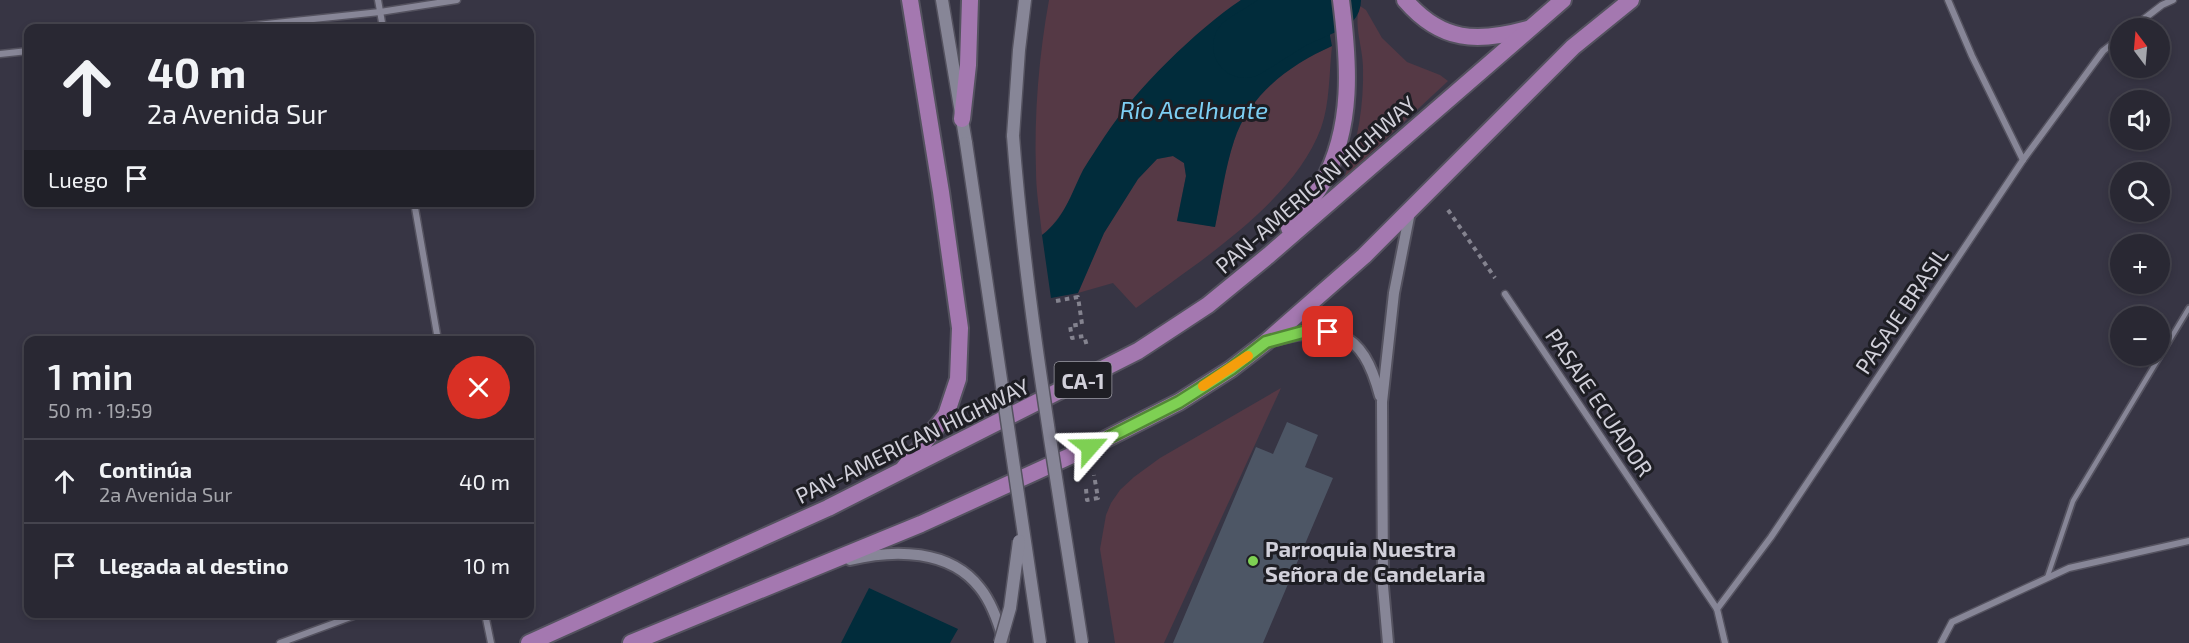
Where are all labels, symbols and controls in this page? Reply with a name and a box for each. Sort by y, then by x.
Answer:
north arrow [2110,18,2170,78]
map controls [2110,18,2170,366]
text: 40 m [147,46,246,96]
icon: ahead [48,48,126,126]
street label: PAN-AMERICAN HIGHWAY [1210,90,1421,278]
button: sound [2110,90,2170,150]
water label: Río Acelhuate [1120,95,1268,124]
text: 2a Avenida Sur [147,97,327,129]
icon: arrive [120,162,153,195]
button: search [2110,162,2170,222]
text: Luego [48,166,108,192]
button: + [2110,234,2170,294]
street label: PASAJE BRASIL [1849,242,1953,378]
pin [1302,306,1353,357]
button: − [2110,306,2170,366]
icon: arrive [1311,315,1344,348]
street label: PASAJE ECUADOR [1541,323,1659,481]
text: 1 min [48,354,133,397]
button: close [447,356,510,419]
road number: CA-1 [1054,362,1112,398]
street label: PAN-AMERICAN HIGHWAY [791,372,1034,508]
text: 50 m · 19:59 [48,398,153,422]
position arrow [1058,415,1122,479]
text: Continúa [99,456,192,482]
icon: ahead [48,465,81,498]
text: 40 m [459,468,510,494]
text: 2a Avenida Sur [99,482,233,506]
place label: Parroquia Nuestra Señora de Candelaria [1265,535,1485,586]
icon: arrive [48,549,81,582]
text: Llegada al destino [99,552,289,578]
text: 10 m [464,552,510,578]
marker: Parroquia Nuestra Señora de Candelaria [1246,554,1260,568]

